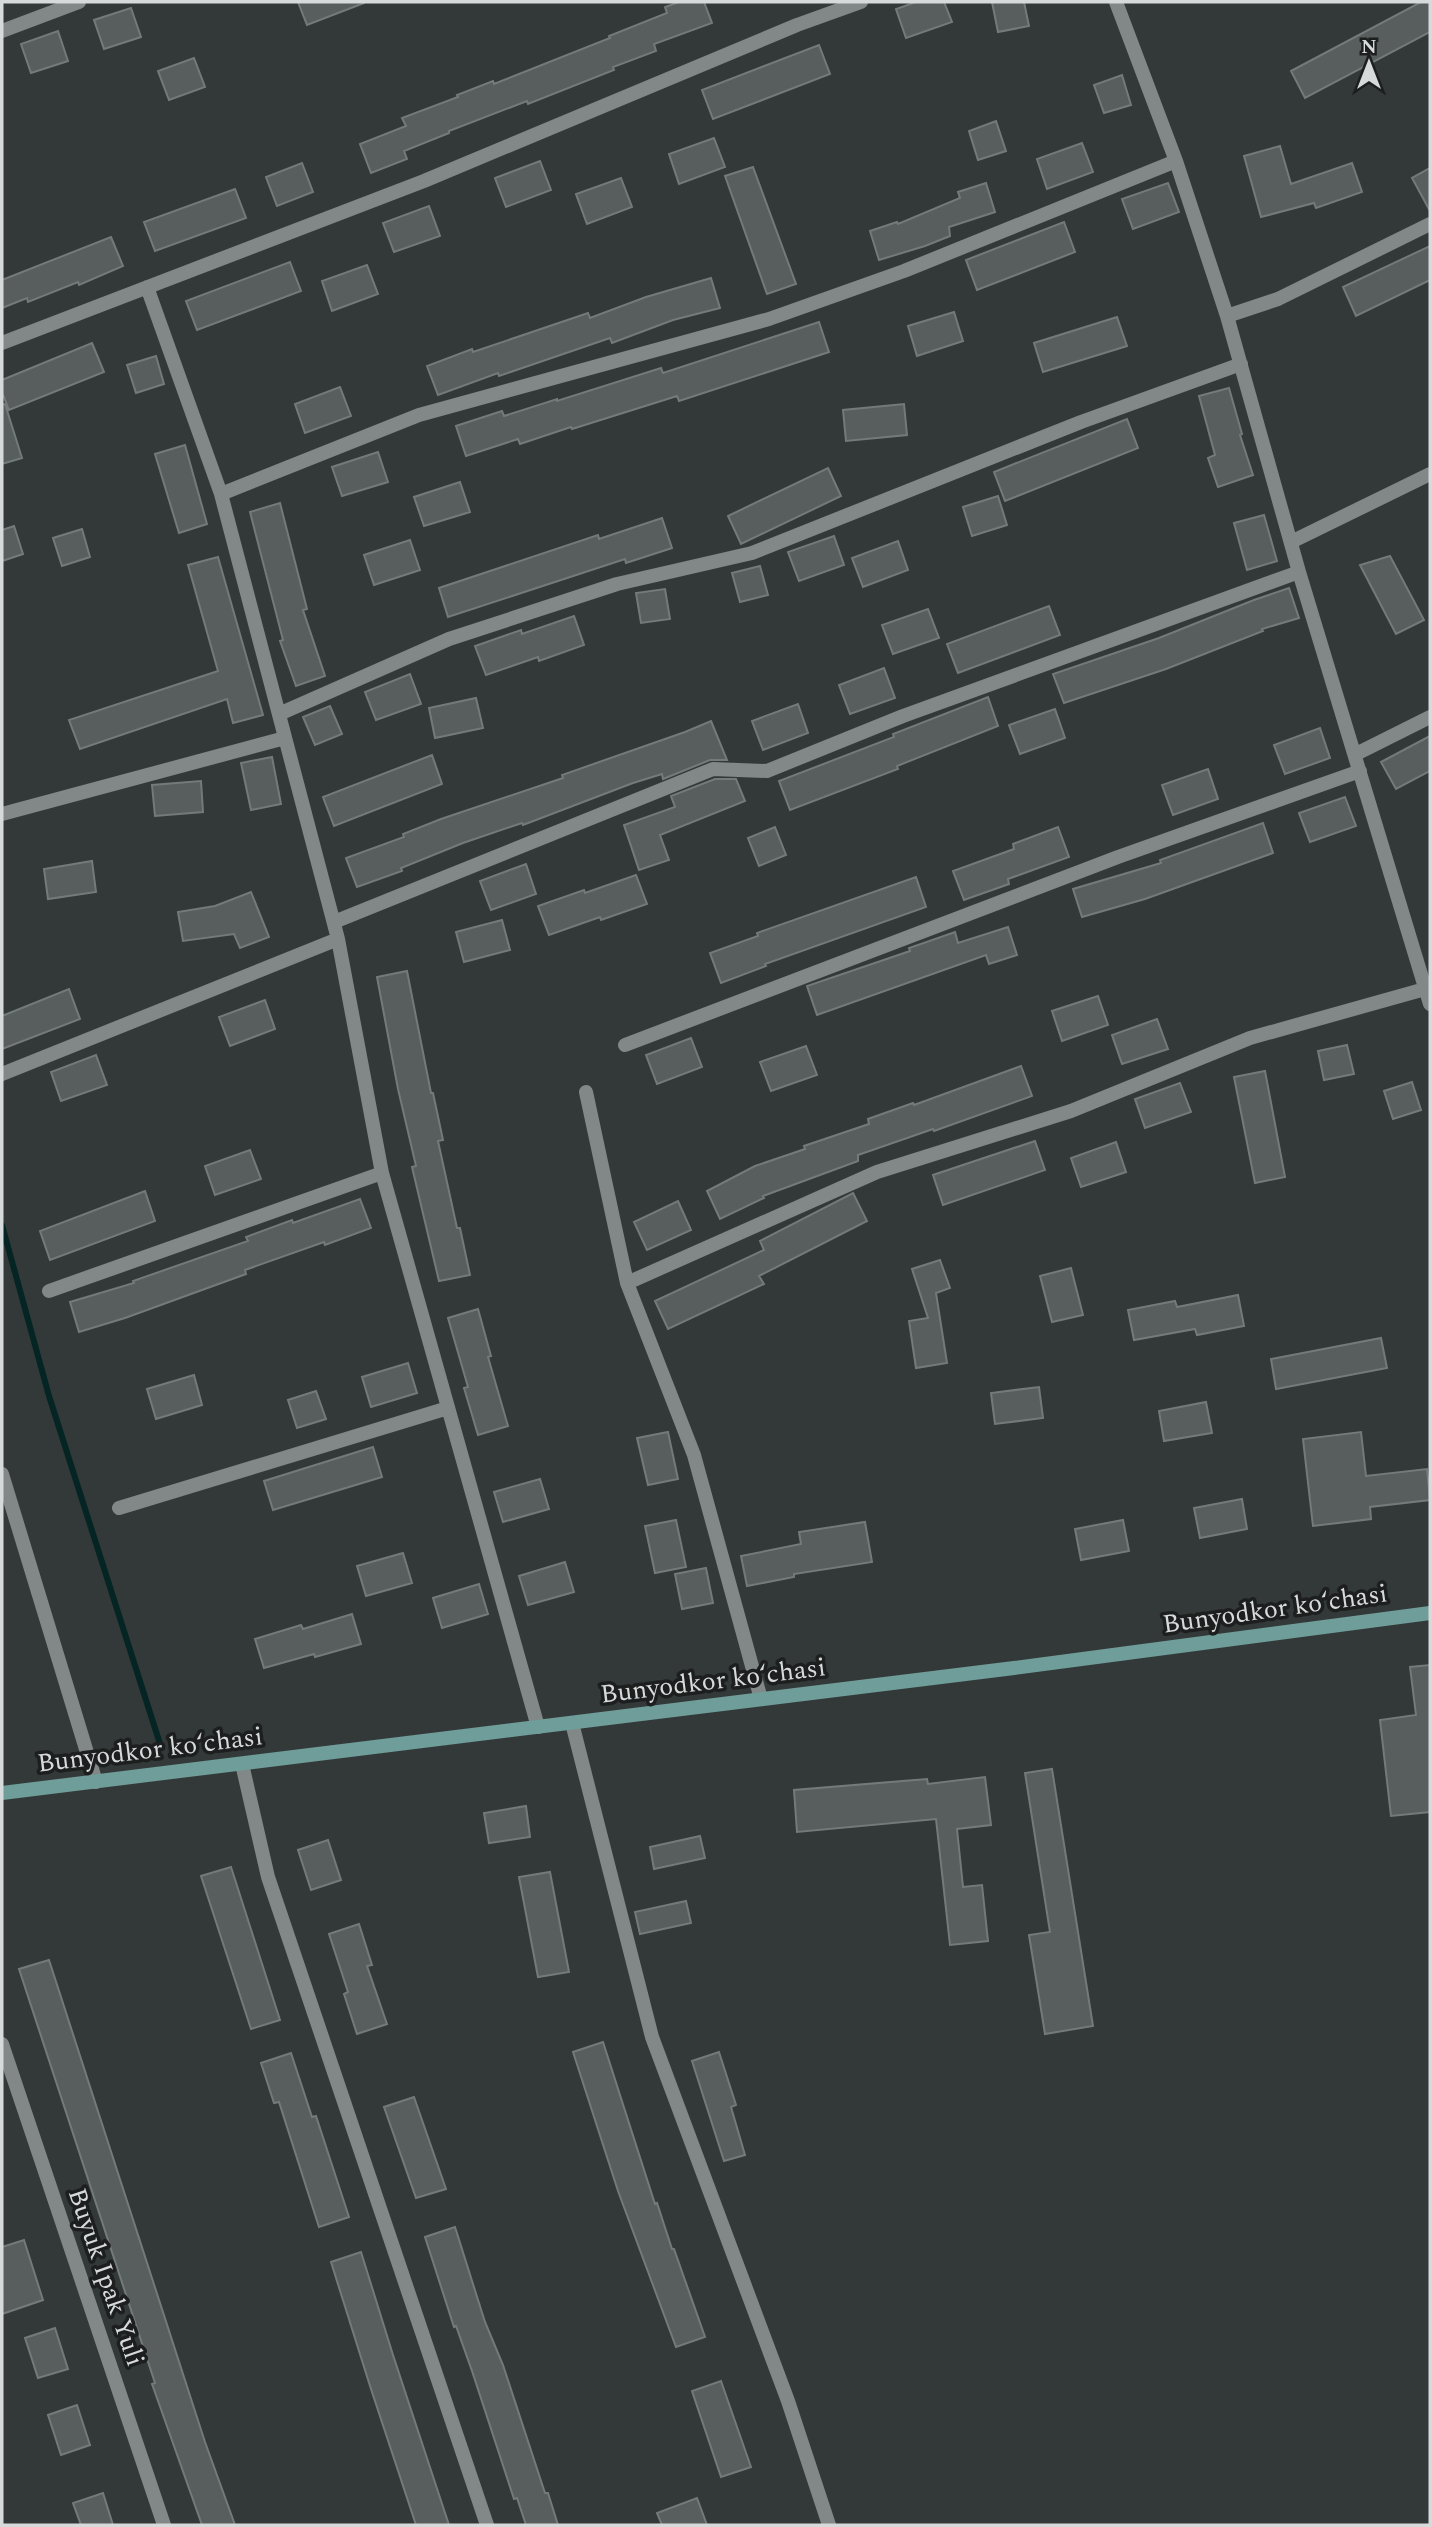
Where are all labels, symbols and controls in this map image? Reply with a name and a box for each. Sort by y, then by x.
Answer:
north arrow [1334,28,1404,98]
text: N [1361,33,1377,62]
street label: Bunyodkor koʻchasi [1160,1573,1390,1645]
street label: Bunyodkor koʻchasi [598,1647,828,1715]
street label: Bunyodkor koʻchasi [35,1716,265,1784]
street label: Buyuk Ipak Yuli [57,2183,155,2371]

